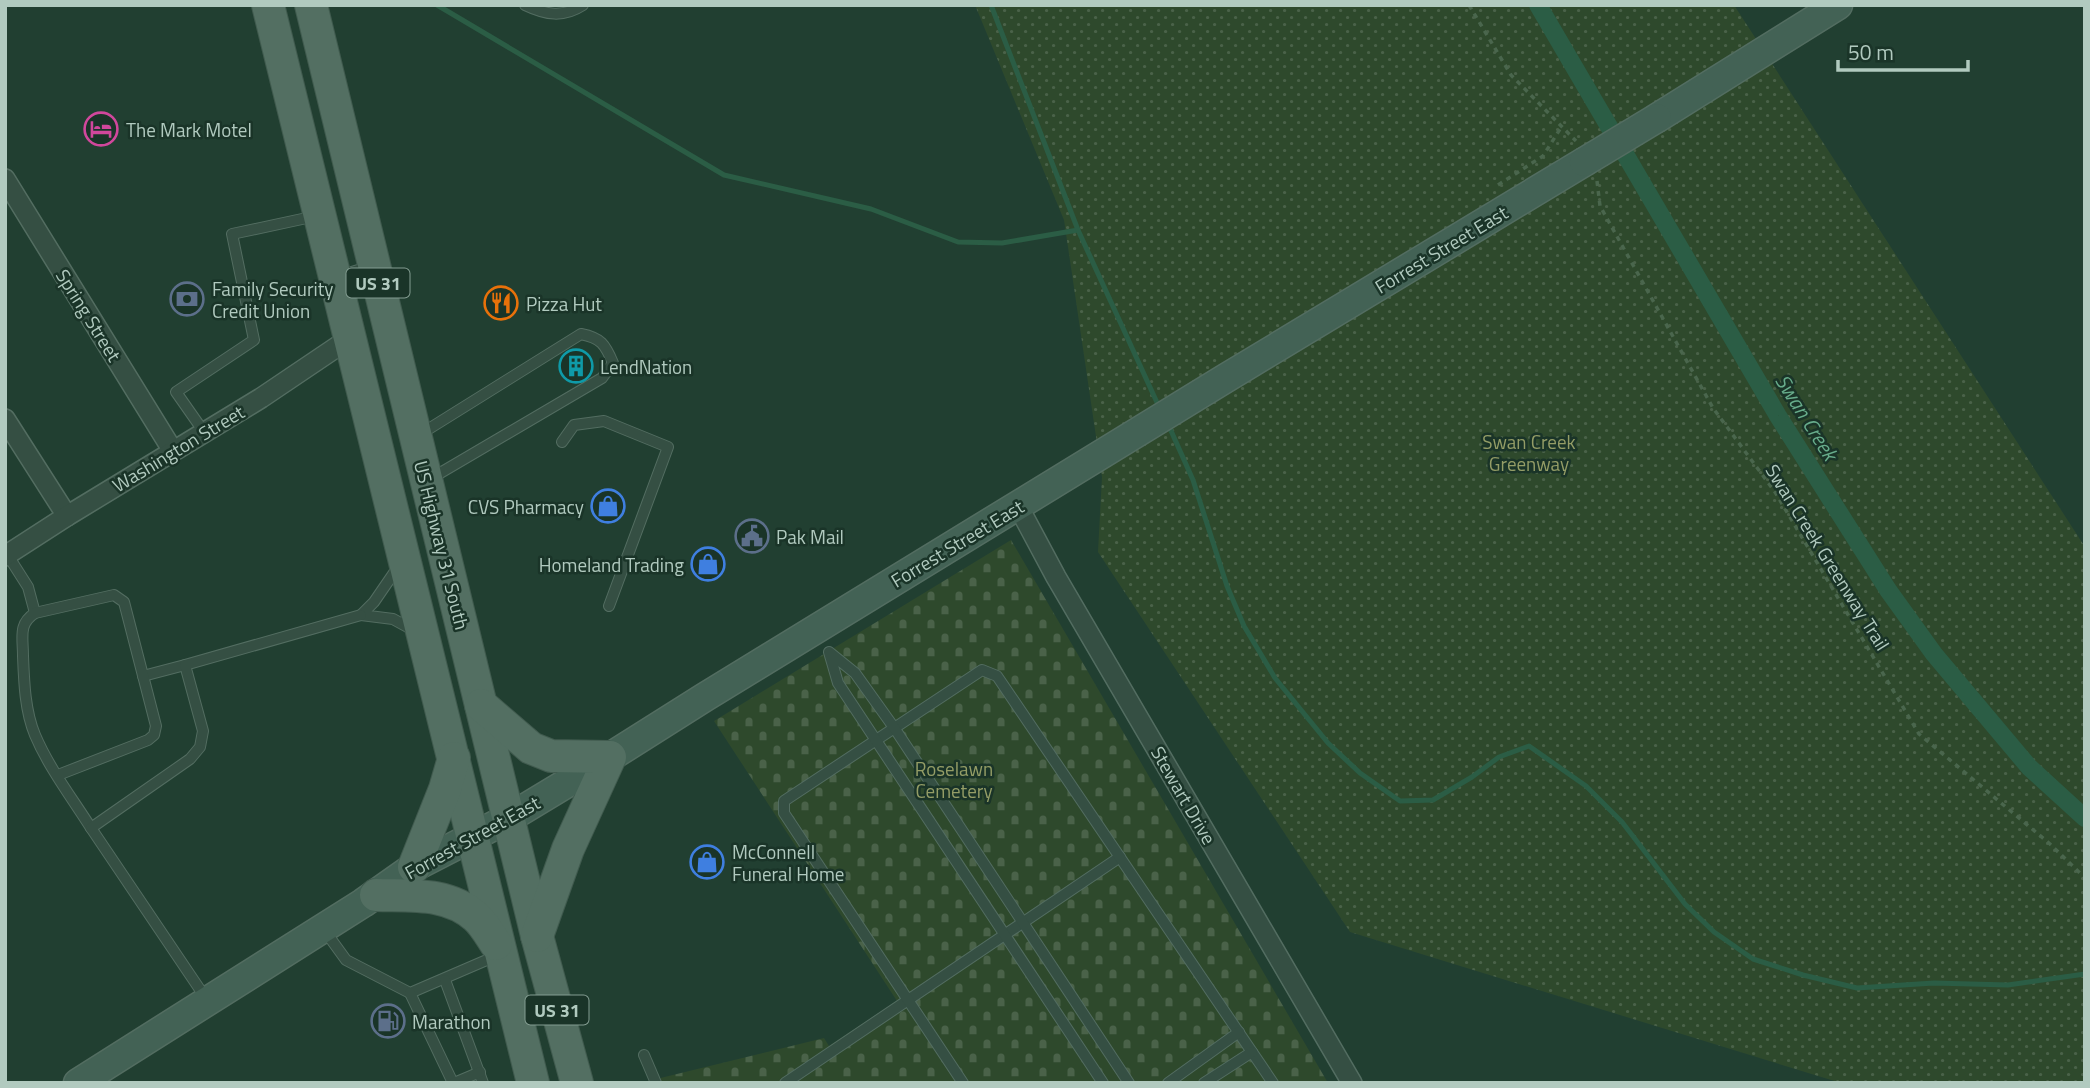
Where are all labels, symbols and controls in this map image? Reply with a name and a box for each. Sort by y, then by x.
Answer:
scale bar [1838,28,1968,72]
text: 50 m [1848,36,1894,68]
hotel icon: The Mark Motel [82,110,120,148]
place label: The Mark Motel [126,115,252,144]
street label: Forrest Street East [1369,198,1513,300]
street label: Spring Street [49,263,129,367]
road number: US 31 [346,268,410,298]
place label: Family Security Credit Union [212,274,334,325]
bank icon: Family Security Credit Union [168,280,206,318]
restaurant icon: Pizza Hut [482,284,520,322]
place label: Pizza Hut [526,289,602,318]
building icon: LendNation [557,347,595,385]
place label: LendNation [600,352,692,381]
water label: Swan Creek [1768,367,1848,469]
street label: Washington Street [107,397,250,499]
park label: Swan Creek Greenway [1482,427,1576,478]
street label: US Highway 31 South [407,457,477,633]
street label: Swan Creek Greenway Trail [1759,458,1897,656]
shop icon: CVS Pharmacy [589,487,627,525]
place label: CVS Pharmacy [468,492,584,521]
street label: Forrest Street East [885,492,1029,594]
public building icon: Pak Mail [733,517,771,555]
place label: Pak Mail [776,522,844,551]
shop icon: Homeland Trading [689,545,727,583]
place label: Homeland Trading [539,550,684,579]
street label: Stewart Drive [1144,740,1224,850]
park label: Roselawn Cemetery [915,754,993,805]
street label: Forrest Street East [399,788,545,886]
place label: McConnell Funeral Home [732,837,844,888]
shop icon: McConnell Funeral Home [688,843,726,881]
road number: US 31 [526,995,588,1024]
fuel station icon: Marathon [369,1002,407,1040]
place label: Marathon [412,1007,491,1036]

